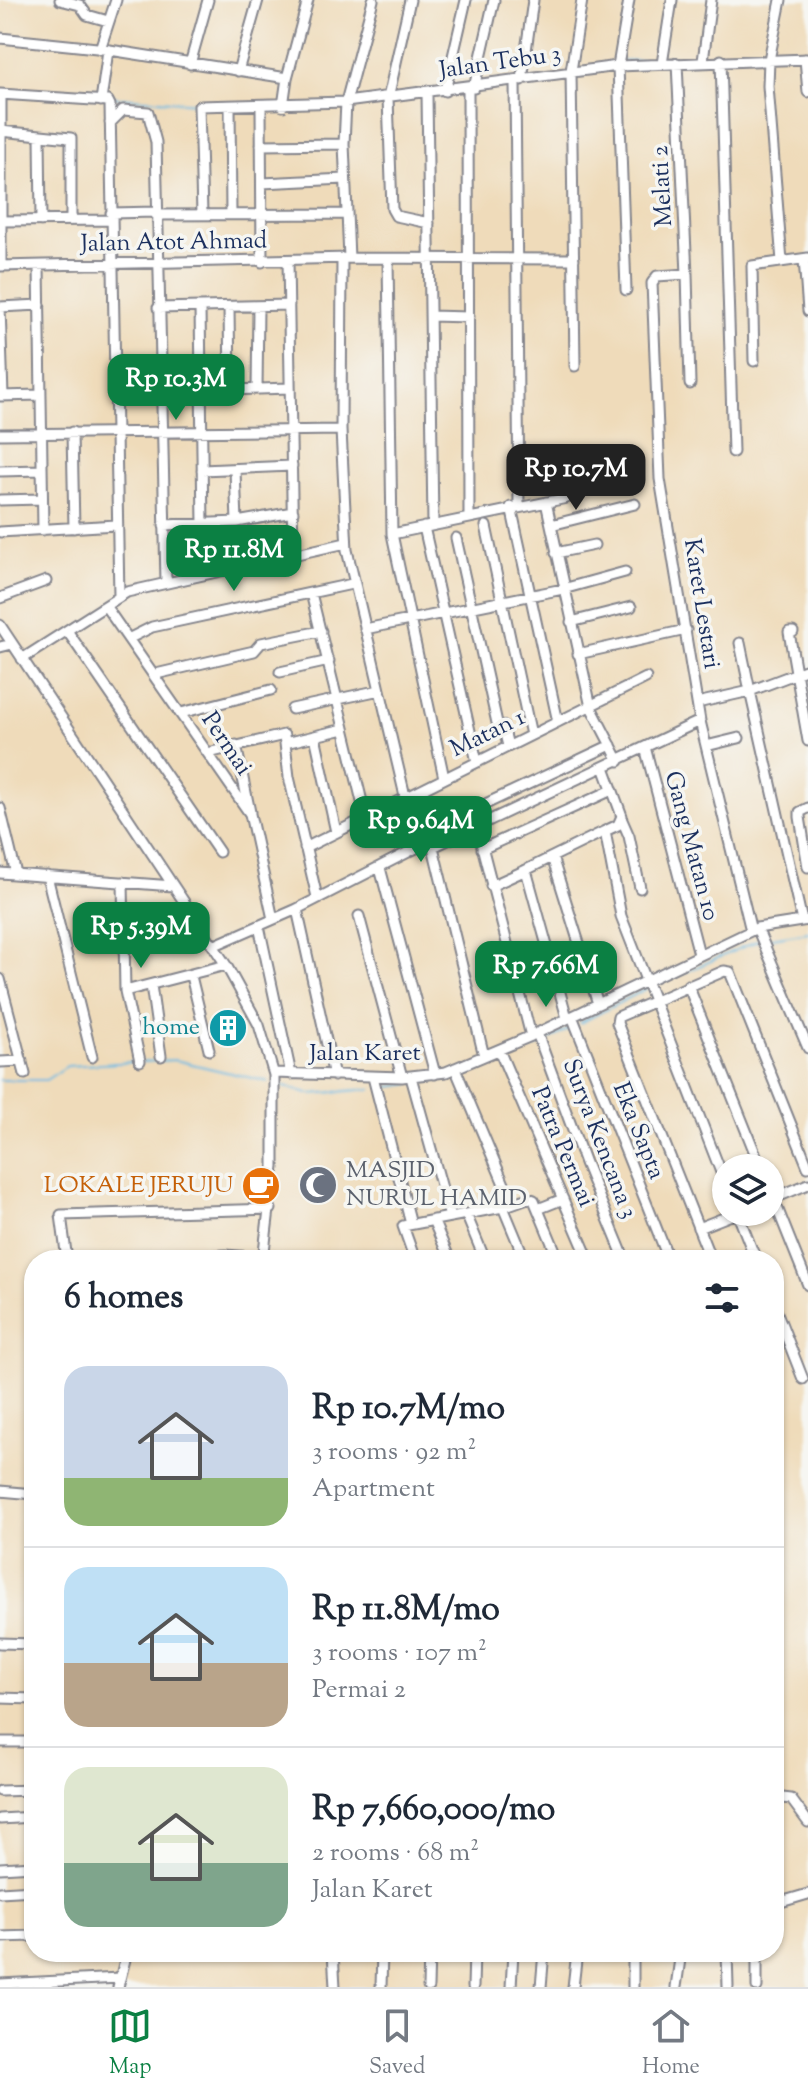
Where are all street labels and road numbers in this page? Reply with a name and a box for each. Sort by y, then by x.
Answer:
street label: Jalan Tebu 3 [435,38,563,89]
street label: Melati 2 [644,144,682,228]
street label: Jalan Atot Ahmad [78,224,268,262]
street label: Karet Lestari [674,536,728,672]
street label: Matan 1 [445,701,531,767]
street label: Permai [192,705,260,783]
street label: Gang Matan 10 [655,767,727,925]
street label: Jalan Karet [307,1037,421,1071]
street label: Surya Kencana 3 [553,1054,645,1224]
street label: Eka Sapta [603,1077,673,1185]
street label: Patra Permai [521,1082,603,1213]

